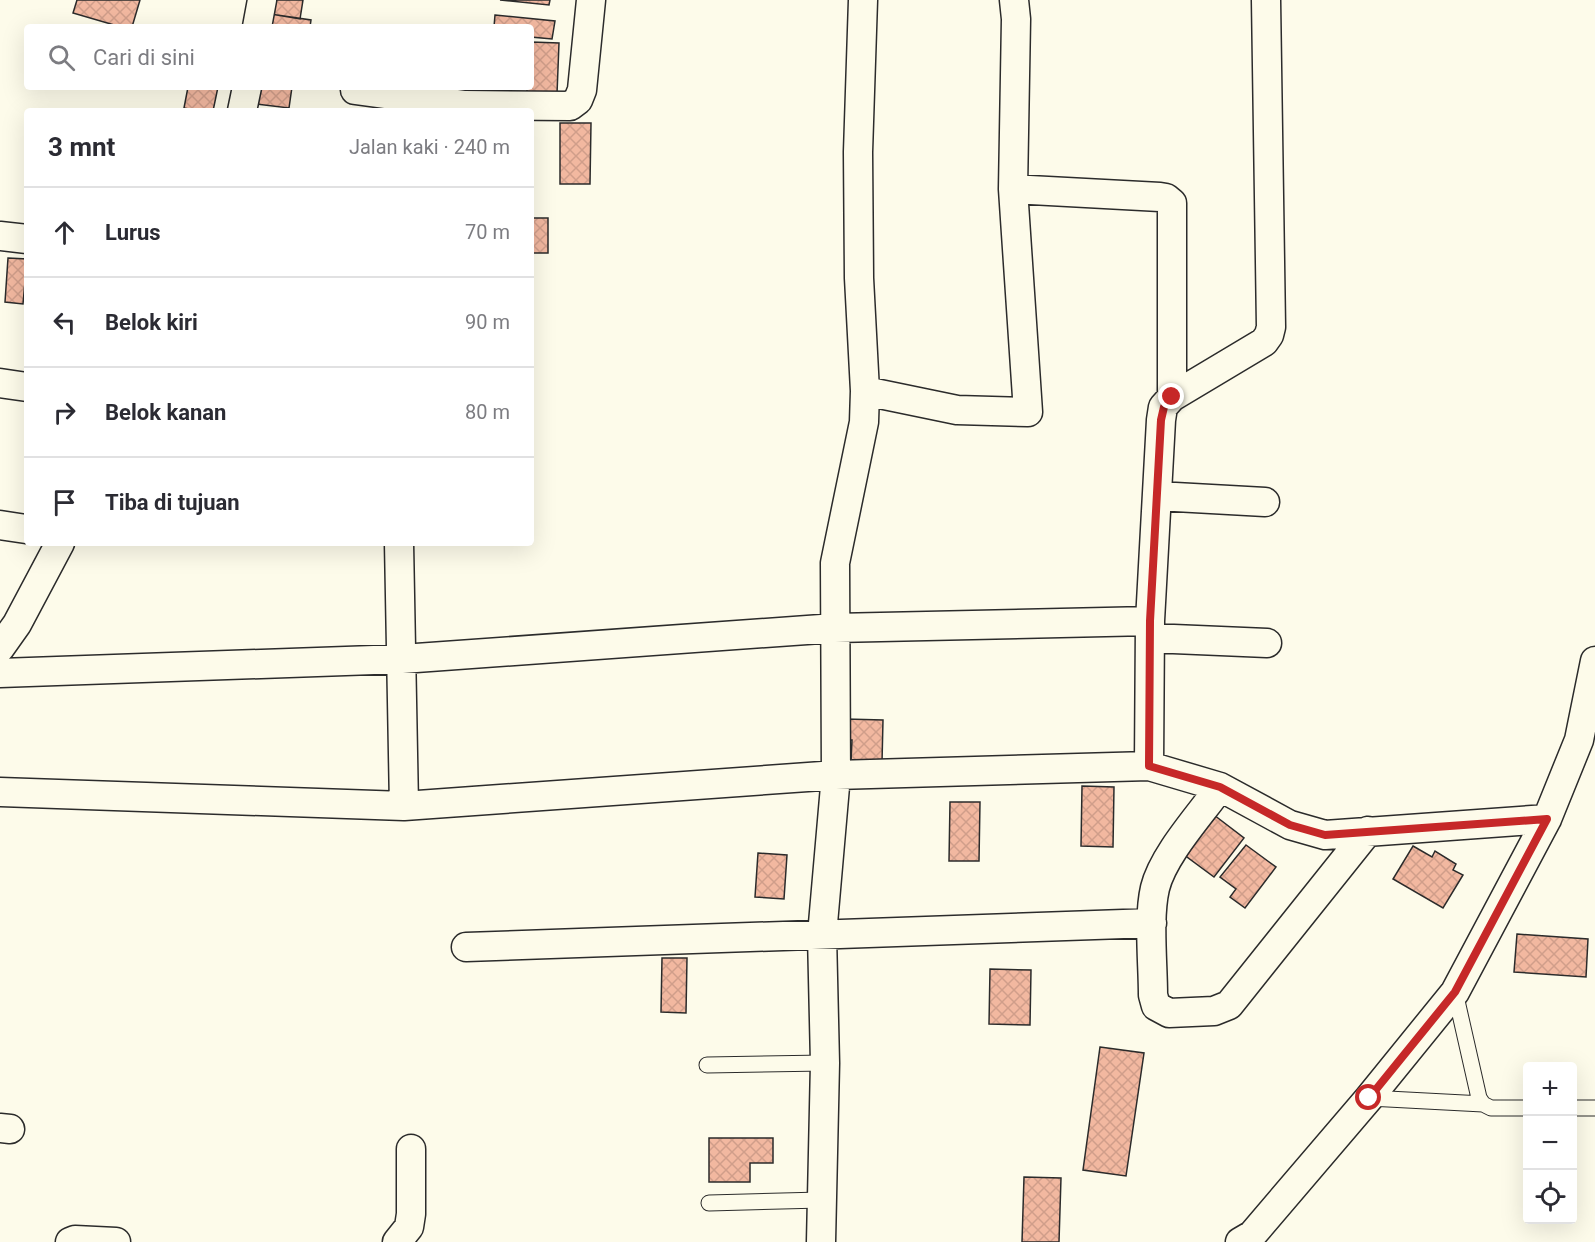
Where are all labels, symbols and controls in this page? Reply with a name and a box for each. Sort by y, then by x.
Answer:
search box [24,24,534,90]
icon: search [45,41,78,74]
text: Cari di sini [93,45,195,70]
text: 3 mnt [48,132,115,162]
text: Jalan kaki · 240 m [349,135,510,159]
icon: ahead [48,216,81,249]
text: Lurus [105,220,161,245]
text: 70 m [465,220,510,244]
icon: left [48,306,81,339]
text: Belok kiri [105,310,198,335]
text: 90 m [465,310,510,334]
route end [1158,383,1184,409]
icon: right [48,396,81,429]
text: Belok kanan [105,400,226,425]
text: 80 m [465,400,510,424]
icon: arrive [48,486,81,519]
text: Tiba di tujuan [105,490,240,515]
map controls [1523,1062,1577,1224]
button: + [1523,1062,1577,1116]
route start [1355,1084,1381,1110]
button: − [1523,1116,1577,1170]
button: locate [1523,1170,1577,1224]

